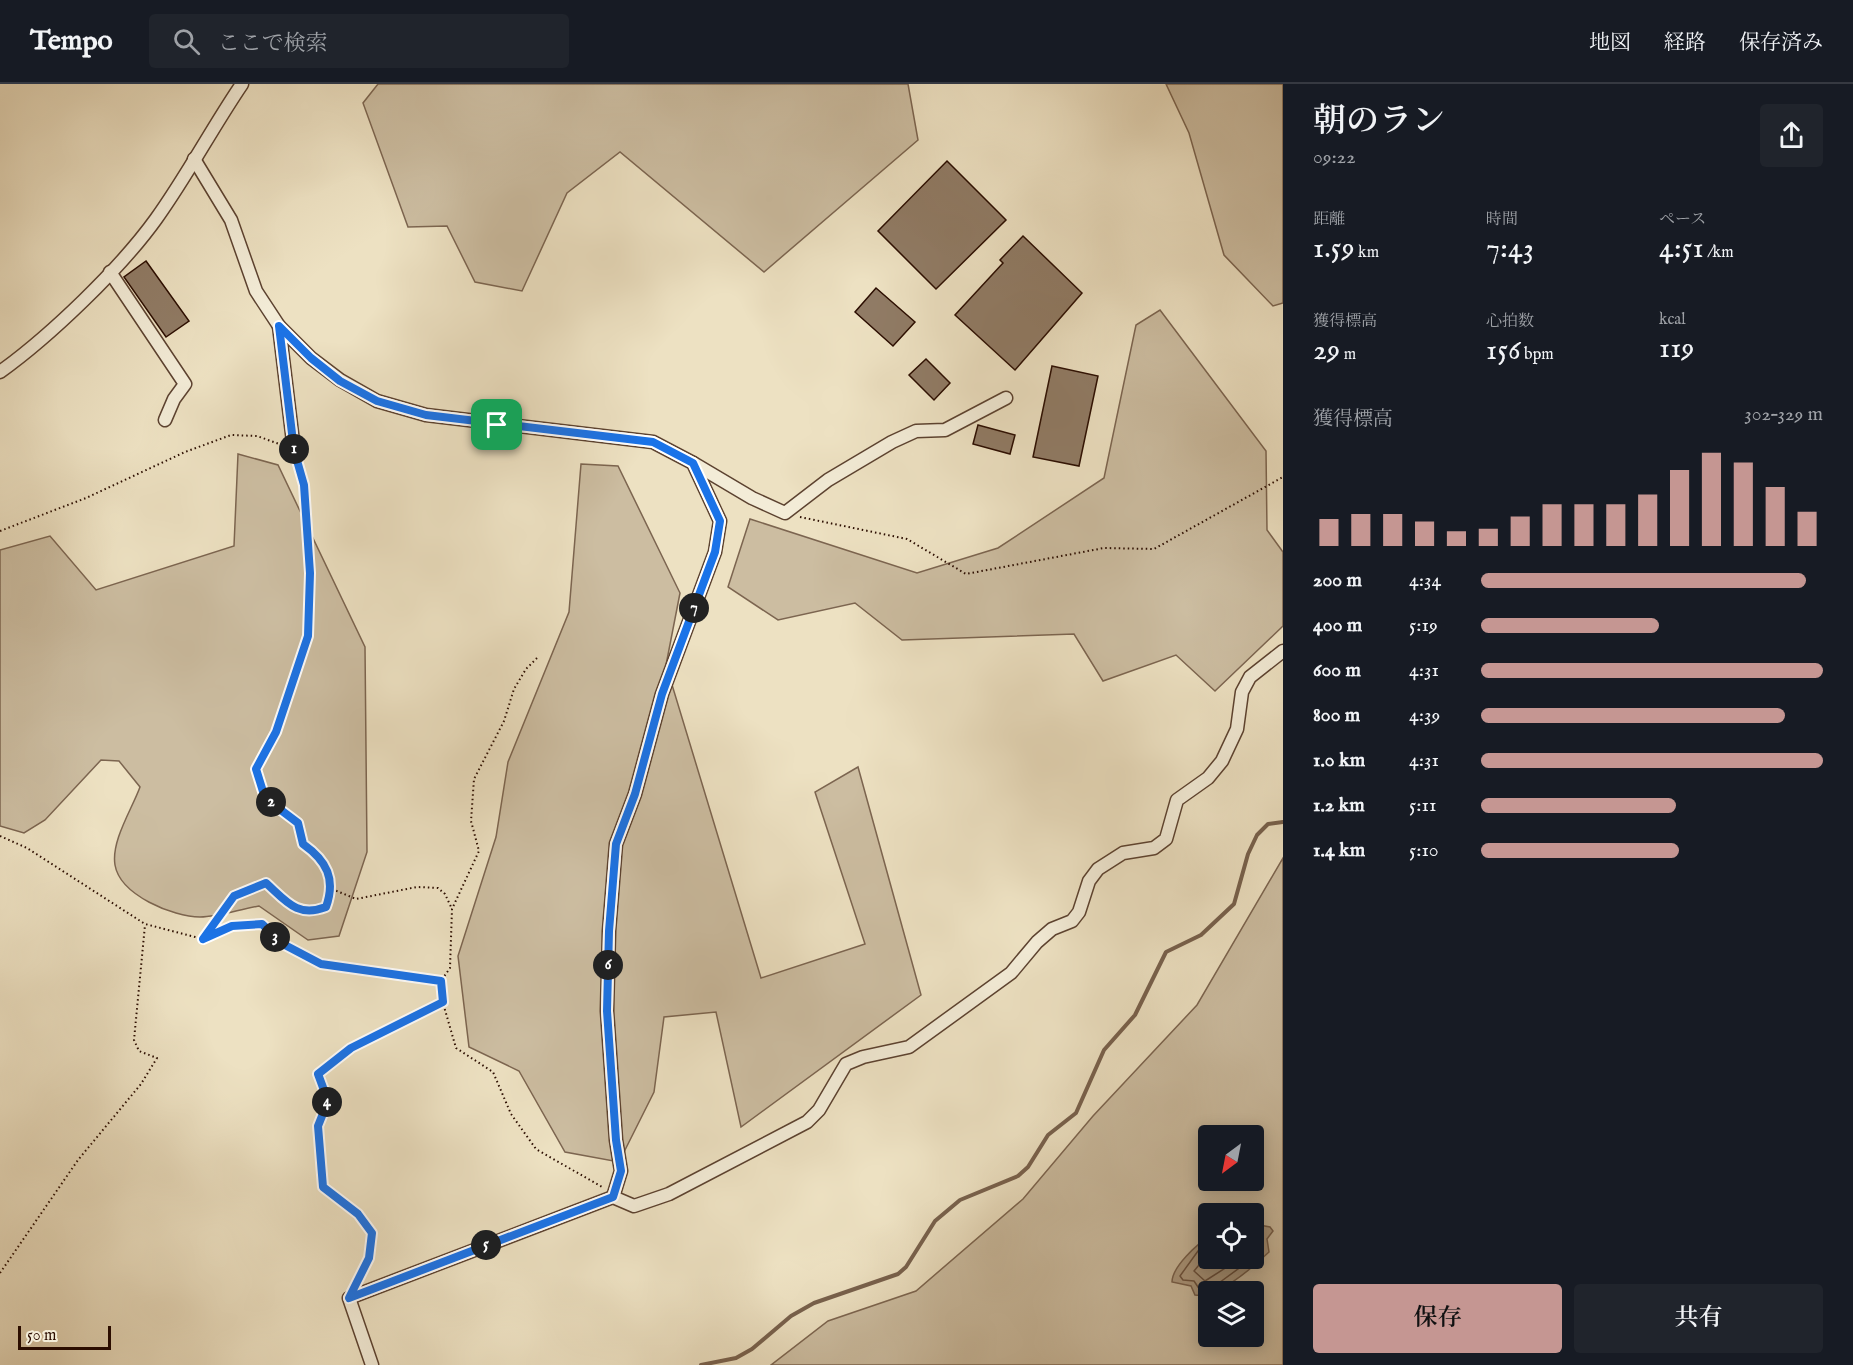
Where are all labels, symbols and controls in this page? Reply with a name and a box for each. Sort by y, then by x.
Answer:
search box [149,14,569,68]
text: Tempo [30,24,113,59]
icon: search [170,25,203,58]
text: ここで検索 [218,30,328,58]
text: 地図 [1589,30,1631,57]
text: 経路 [1664,30,1706,57]
text: 保存済み [1739,30,1823,57]
text: 朝のラン [1313,101,1445,143]
button: share [1760,104,1823,167]
text: 09:22 [1313,145,1356,170]
text: 距離 [1313,210,1345,230]
text: 時間 [1486,210,1518,230]
text: ペース [1659,210,1706,230]
text: 1.59 [1313,230,1355,268]
text: 7:43 [1486,230,1534,268]
text: 4:51 [1659,230,1704,268]
text: km [1355,243,1379,263]
text: /km [1704,243,1734,263]
text: kcal [1659,310,1686,330]
text: 獲得標高 [1313,312,1377,332]
text: 心拍数 [1486,312,1534,332]
text: 119 [1659,330,1694,368]
text: 29 [1313,332,1340,370]
text: 156 [1486,332,1521,370]
text: m [1340,345,1356,365]
text: bpm [1521,345,1554,365]
pin [471,399,522,450]
text: 302–329 m [1744,402,1823,427]
text: 獲得標高 [1313,407,1393,432]
icon: arrive [480,408,513,441]
pin: 1 [279,434,309,464]
text: 1 [291,439,297,459]
text: 200 m [1313,568,1362,593]
text: 4:34 [1409,568,1441,593]
pin: 7 [679,593,709,623]
text: 7 [690,598,698,618]
text: 400 m [1313,613,1362,638]
text: 5:19 [1409,613,1438,638]
text: 600 m [1313,658,1361,683]
text: 4:31 [1409,658,1439,683]
text: 800 m [1313,703,1360,728]
text: 4:39 [1409,703,1440,728]
text: 1.0 km [1313,748,1365,773]
text: 4:31 [1409,748,1439,773]
pin: 2 [256,787,286,817]
text: 2 [267,792,275,812]
text: 1.2 km [1313,793,1365,818]
text: 5:11 [1409,793,1436,818]
text: 1.4 km [1313,838,1365,863]
text: 5:10 [1409,838,1439,863]
pin: 3 [260,922,290,952]
text: 3 [272,927,278,947]
pin: 6 [593,950,623,980]
text: 6 [605,955,611,975]
pin: 4 [312,1087,342,1117]
text: 4 [323,1092,331,1112]
north arrow [1198,1125,1264,1191]
map controls [1198,1125,1264,1347]
button: locate [1198,1203,1264,1269]
pin: 5 [471,1230,501,1260]
text: 5 [483,1235,489,1255]
button: layers [1198,1281,1264,1347]
button: 保存 [1313,1284,1562,1353]
button: 共有 [1574,1284,1823,1353]
scale bar [18,1323,111,1350]
text: 50 m [27,1326,56,1346]

